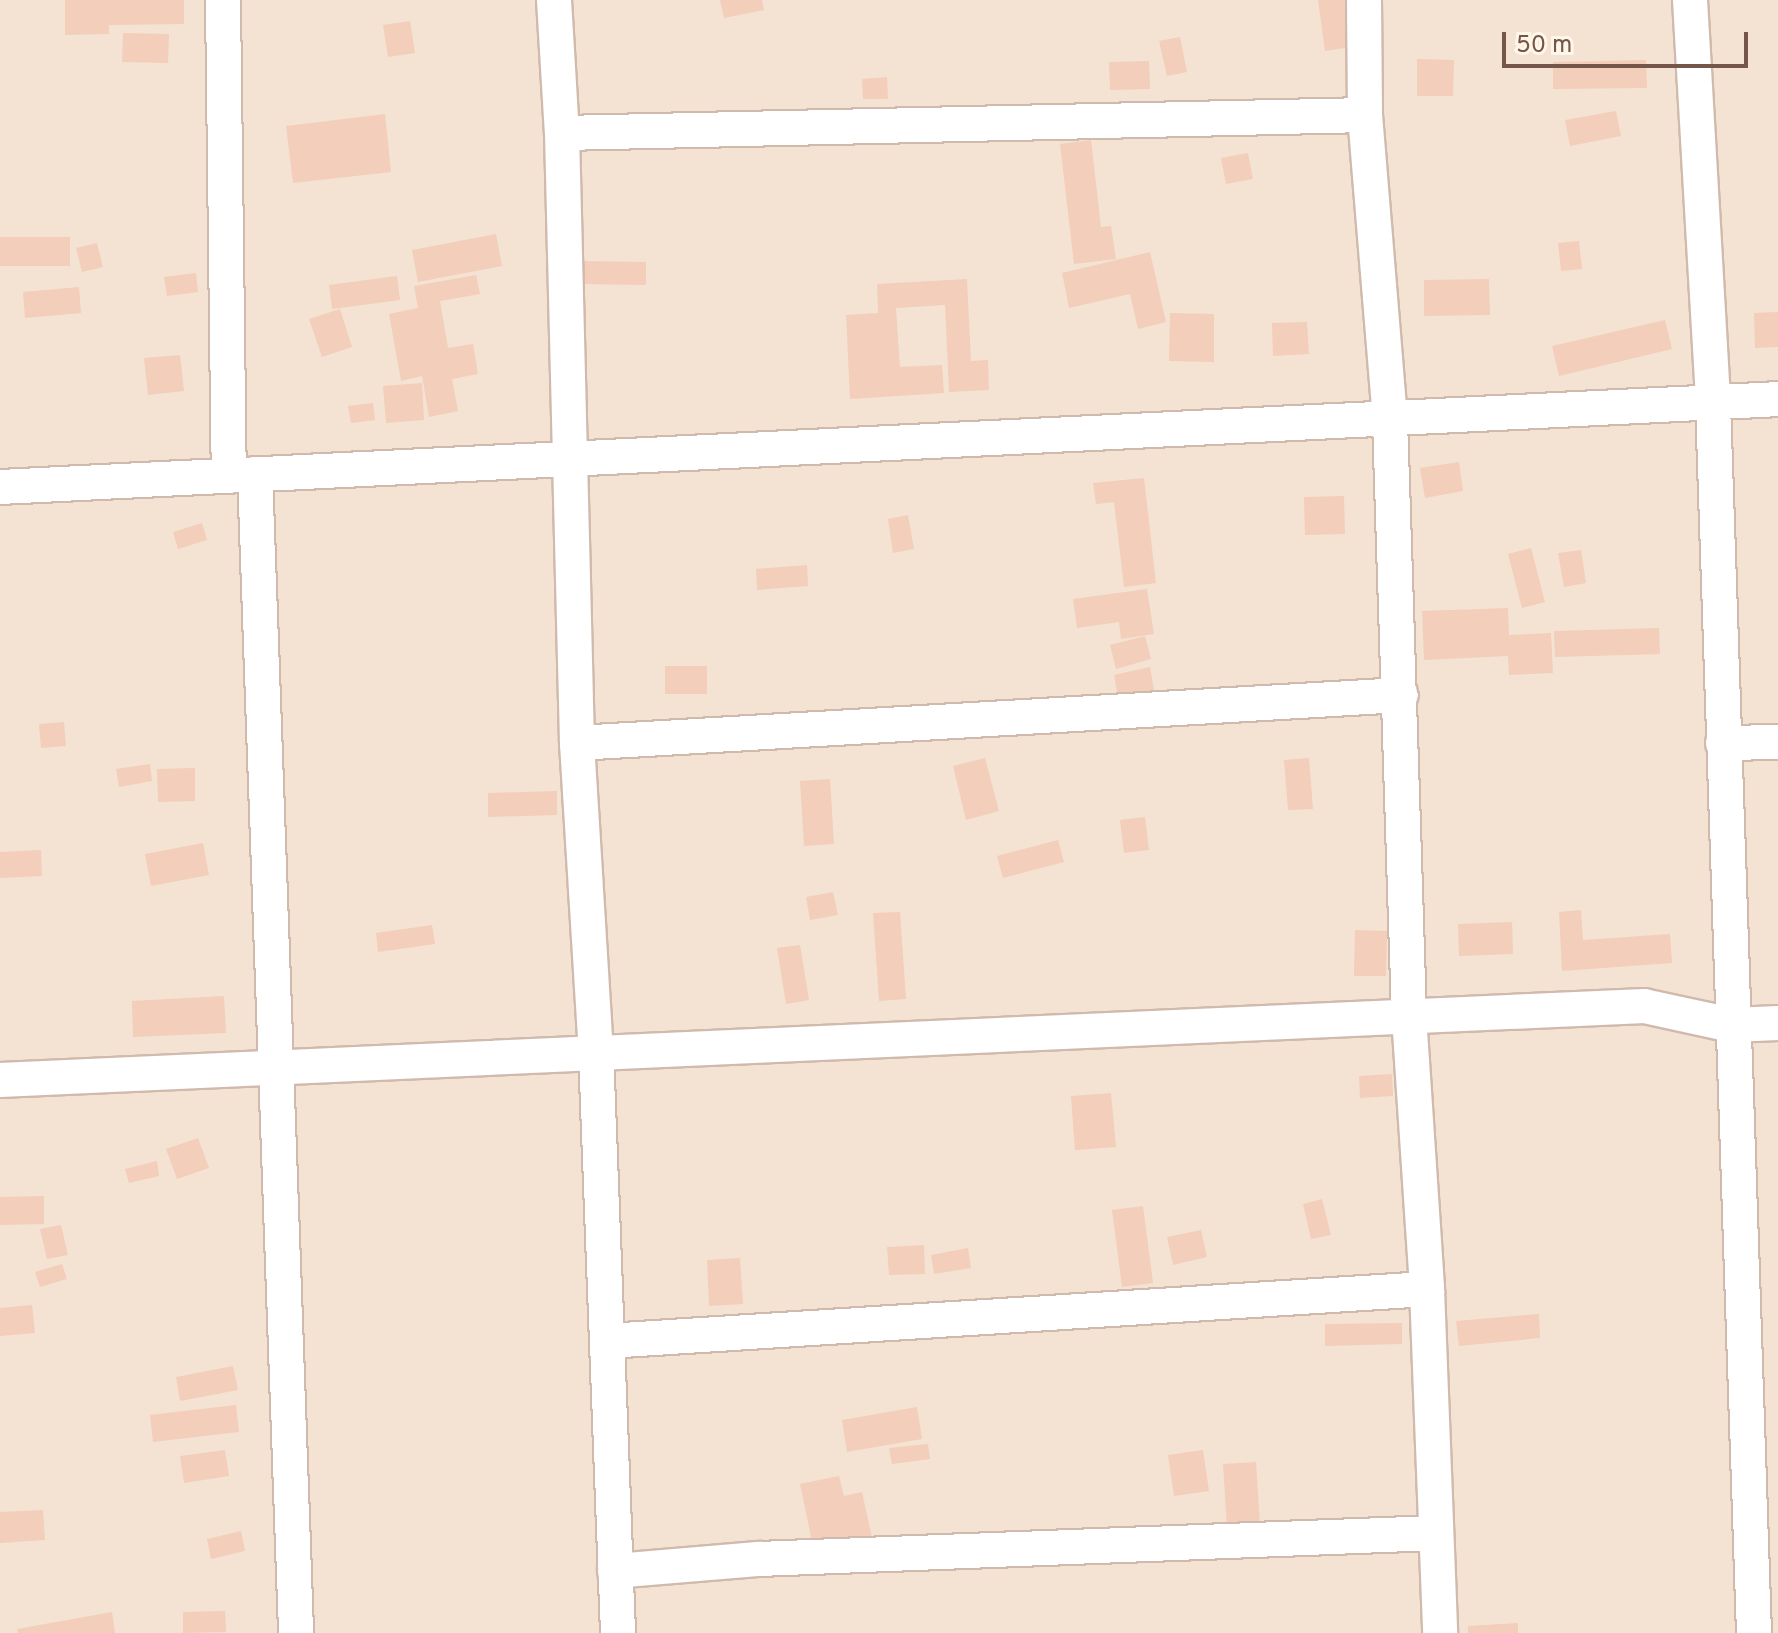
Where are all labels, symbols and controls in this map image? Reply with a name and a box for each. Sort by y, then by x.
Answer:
scale bar [1506,16,1752,66]
text: 50 m [1516,31,1572,61]

